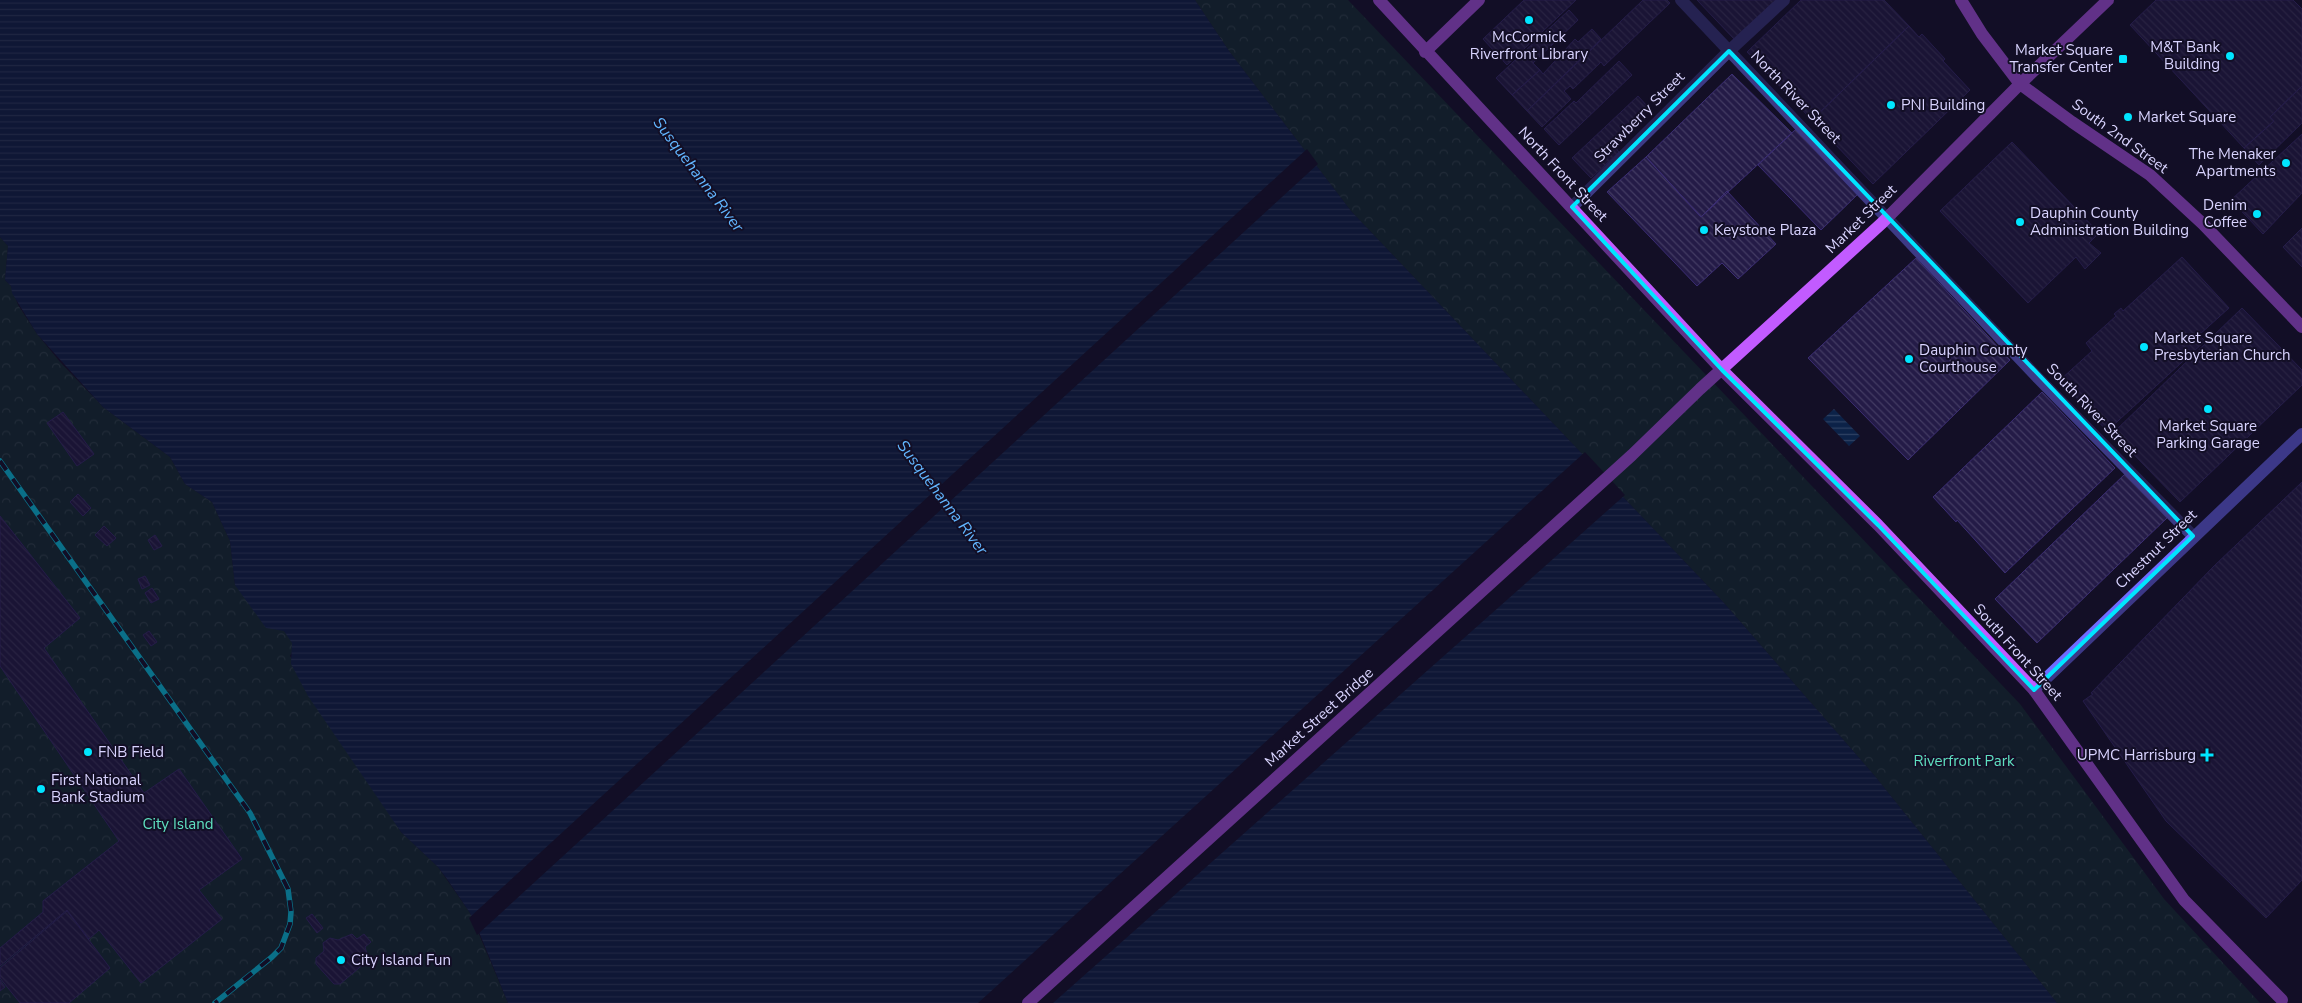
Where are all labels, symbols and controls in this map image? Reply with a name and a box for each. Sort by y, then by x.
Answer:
marker: McCormick Riverfront Library [1523,14,1535,26]
place label: McCormick Riverfront Library [1470,27,1588,64]
place label: M&T Bank Building [2150,37,2220,74]
place label: Market Square Transfer Center [2010,40,2114,77]
street label: North River Street [1746,46,1846,148]
marker: M&T Bank Building [2224,50,2236,62]
marker: Market Square Transfer Center [2117,53,2129,65]
street label: Strawberry Street [1589,67,1689,167]
street label: South 2nd Street [2068,94,2173,178]
place label: PNI Building [1901,95,1985,115]
marker: PNI Building [1885,99,1897,111]
place label: Market Square [2138,107,2236,127]
marker: Market Square [2122,111,2134,123]
water label: Susquehanna River [648,113,749,238]
street label: North Front Street [1514,122,1613,226]
place label: The Menaker Apartments [2189,144,2277,181]
marker: The Menaker Apartments [2280,157,2292,169]
street label: Market Street [1821,180,1901,258]
place label: Denim Coffee [2203,195,2247,232]
place label: Dauphin County Administration Building [2030,203,2189,240]
marker: Denim Coffee [2251,208,2263,220]
marker: Dauphin County Administration Building [2014,216,2026,228]
place label: Keystone Plaza [1714,220,1816,240]
marker: Keystone Plaza [1698,224,1710,236]
place label: Market Square Presbyterian Church [2154,328,2290,365]
place label: Dauphin County Courthouse [1919,340,2028,377]
marker: Market Square Presbyterian Church [2138,341,2150,353]
marker: Dauphin County Courthouse [1903,353,1915,365]
street label: South River Street [2042,359,2142,462]
marker: Market Square Parking Garage [2202,403,2214,415]
place label: Market Square Parking Garage [2156,416,2260,453]
water label: Susquehanna River [892,436,993,561]
street label: Chestnut Street [2111,504,2202,593]
street label: South Front Street [1969,599,2067,705]
street label: Market Street Bridge [1260,663,1378,771]
place label: FNB Field [98,742,164,762]
place label: UPMC Harrisburg [2077,745,2196,765]
marker: FNB Field [82,746,94,758]
marker: UPMC Harrisburg [2200,748,2214,762]
park label: Riverfront Park [1913,751,2015,771]
place label: First National Bank Stadium [51,770,145,807]
marker: First National Bank Stadium [35,783,47,795]
park label: City Island [142,814,214,834]
place label: City Island Fun [351,950,451,970]
marker: City Island Fun [335,954,347,966]

